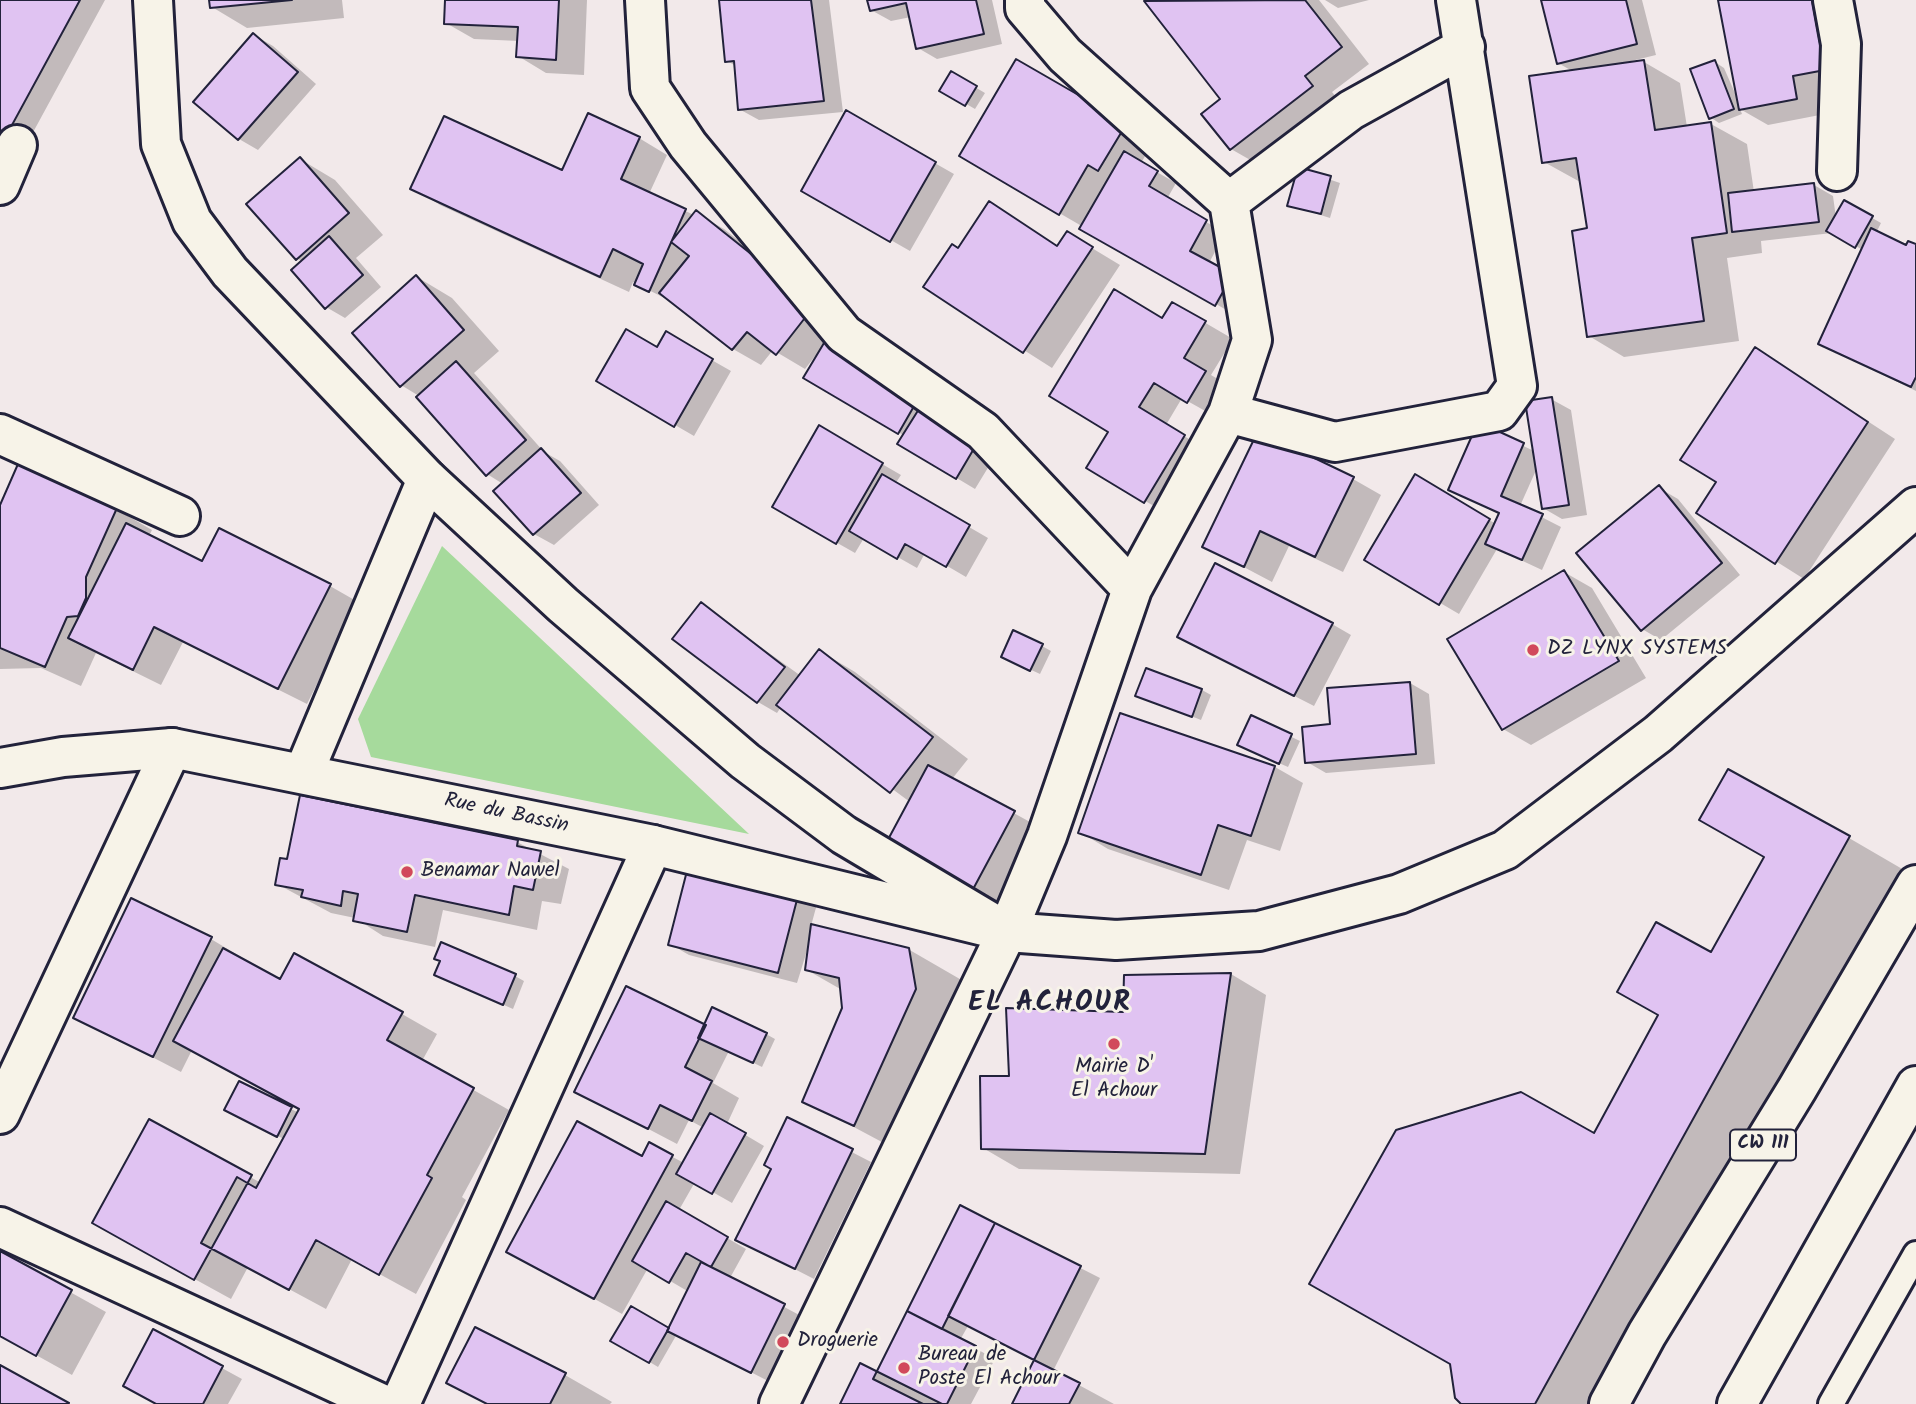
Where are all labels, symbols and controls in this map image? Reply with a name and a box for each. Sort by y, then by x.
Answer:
place label: DZ LYNX SYSTEMS [1547,637,1727,663]
marker: DZ LYNX SYSTEMS [1525,642,1541,658]
street label: Rue du Bassin [441,790,571,840]
place label: Benamar Nawel [421,859,560,885]
marker: Benamar Nawel [399,864,415,880]
district label: EL ACHOUR [969,988,1131,1022]
marker: Mairie D' El Achour [1106,1036,1122,1052]
place label: Mairie D' El Achour [1071,1055,1157,1105]
road number: CW 111 [1730,1130,1796,1161]
place label: Droguerie [797,1329,878,1355]
marker: Droguerie [775,1334,791,1350]
place label: Bureau de Poste El Achour [918,1343,1060,1393]
marker: Bureau de Poste El Achour [896,1360,912,1376]

